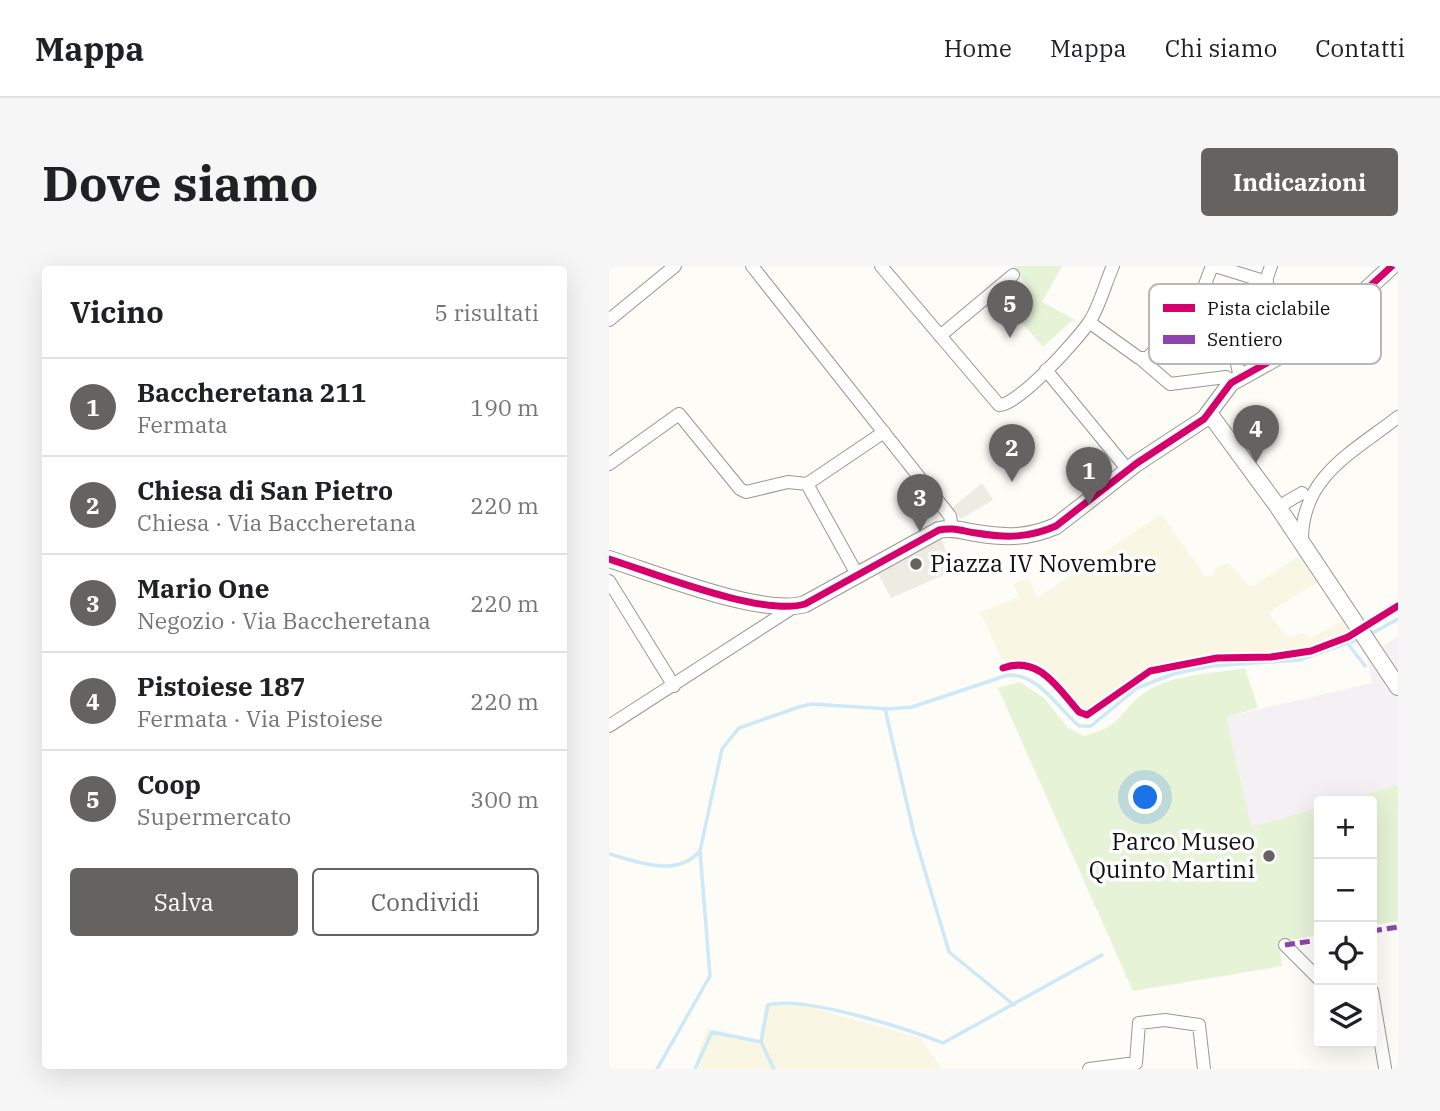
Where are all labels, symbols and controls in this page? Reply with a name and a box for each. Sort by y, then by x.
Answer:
text: Mappa [35,27,144,70]
text: Home [944,32,1012,64]
text: Mappa [1050,32,1127,64]
text: Chi siamo [1165,32,1277,64]
text: Contatti [1315,32,1405,64]
button: Indicazioni [1201,148,1398,216]
text: Dove siamo [42,151,318,214]
pin: 5 [987,280,1033,338]
legend [1149,284,1381,364]
text: Vicino [70,292,164,331]
text: Pista ciclabile [1207,296,1330,320]
text: 5 risultati [434,297,539,327]
text: Sentiero [1207,327,1283,351]
text: Baccheretana 211 [137,375,366,409]
text: 1 [86,392,100,422]
text: 190 m [470,392,539,422]
pin: 4 [1233,405,1279,463]
text: Fermata [137,409,228,439]
pin: 2 [989,424,1035,482]
pin: 1 [1066,447,1112,505]
text: Chiesa di San Pietro [137,473,393,507]
pin: 3 [897,474,943,532]
text: 2 [86,490,100,520]
text: 220 m [470,490,539,520]
text: Chiesa · Via Baccheretana [137,507,416,537]
place label: Piazza IV Novembre [930,547,1157,579]
marker: Piazza IV Novembre [908,556,924,572]
text: Mario One [137,571,270,605]
text: 3 [86,588,100,618]
text: 220 m [470,588,539,618]
text: Negozio · Via Baccheretana [137,605,431,635]
text: Pistoiese 187 [137,669,305,703]
text: 4 [86,686,100,716]
text: 220 m [470,686,539,716]
text: Fermata · Via Pistoiese [137,703,383,733]
text: Coop [137,767,201,801]
your location [1128,780,1162,814]
text: 5 [86,784,100,814]
text: 300 m [470,784,539,814]
map controls [1314,796,1377,1048]
button: + [1314,796,1377,859]
text: Supermercato [137,801,291,831]
place label: Parco Museo Quinto Martini [1089,825,1255,885]
marker: Parco Museo Quinto Martini [1261,848,1277,864]
button: − [1314,859,1377,922]
button: Salva [70,868,298,936]
button: Condividi [312,868,539,936]
button: locate [1314,922,1377,985]
button: layers [1314,985,1377,1048]

